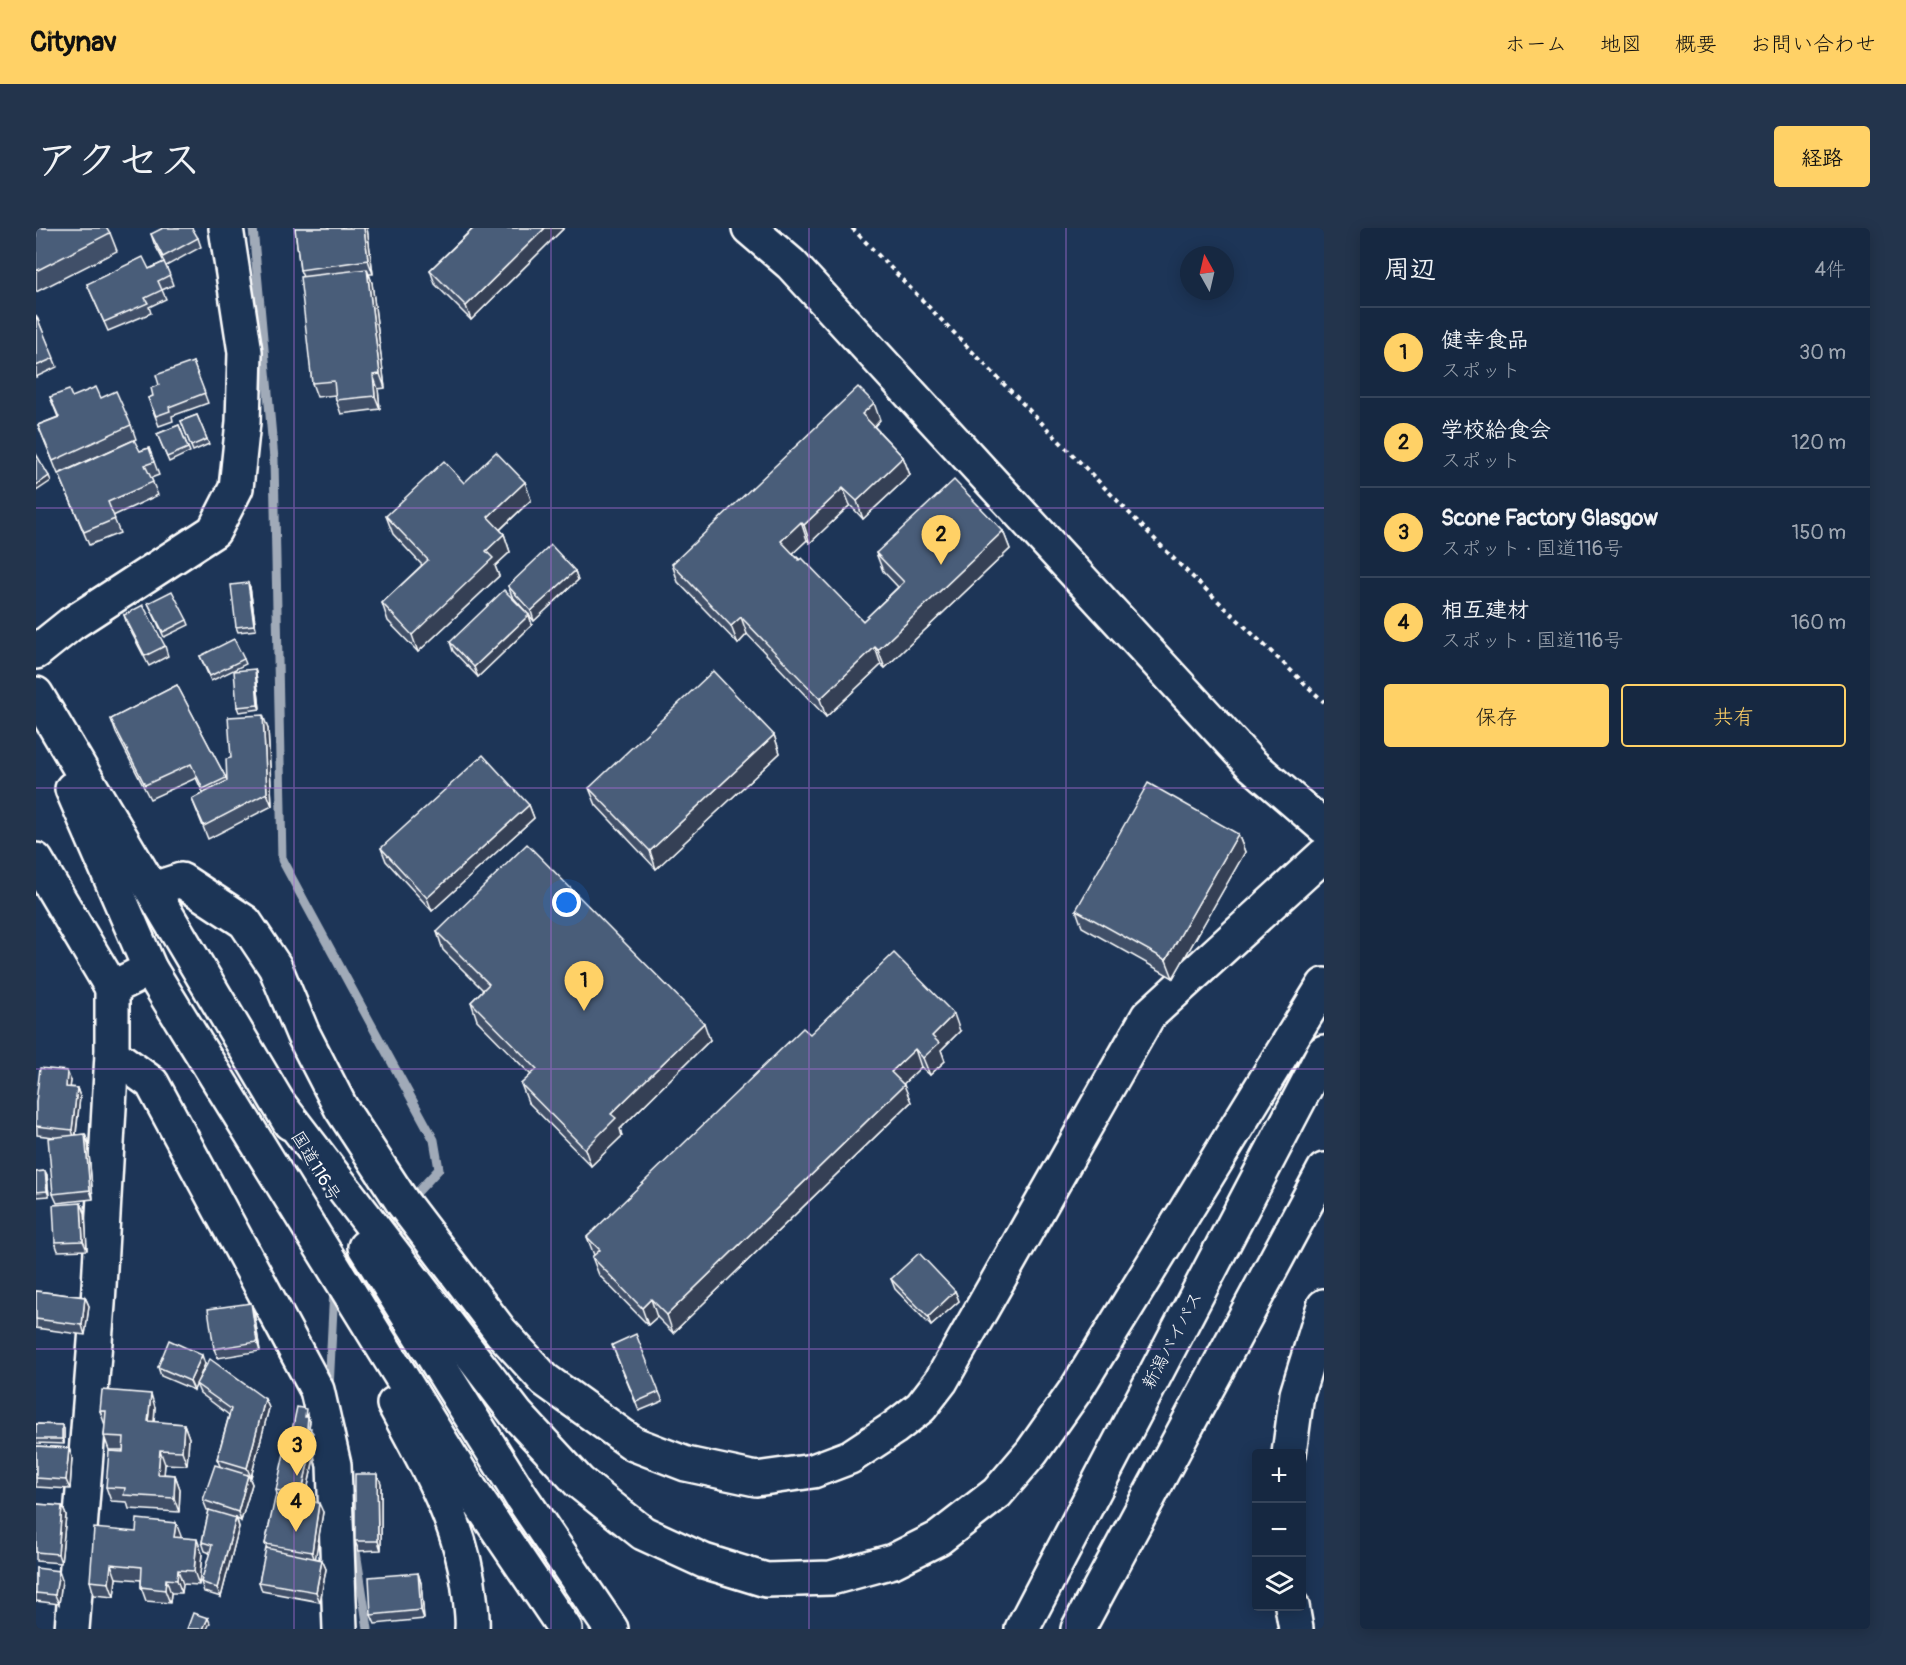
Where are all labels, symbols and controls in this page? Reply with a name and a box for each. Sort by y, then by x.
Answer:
text: Citynav [30,25,117,60]
text: ホーム [1505,31,1567,58]
text: 地図 [1600,31,1642,58]
text: 概要 [1675,31,1717,58]
text: お問い合わせ [1750,31,1876,58]
button: 経路 [1774,126,1870,187]
text: アクセス [36,135,201,187]
north arrow [1180,246,1234,300]
text: 周辺 [1384,254,1436,286]
text: 4件 [1814,257,1846,282]
text: 健幸食品 [1441,326,1529,354]
text: 1 [1400,340,1407,365]
text: 30 m [1799,340,1846,365]
text: スポット [1441,358,1521,383]
text: 学校給食会 [1441,416,1551,444]
text: 2 [1398,430,1409,455]
text: 120 m [1791,430,1846,455]
text: スポット [1441,448,1521,473]
text: Scone Factory Glasgow [1441,504,1658,532]
pin: 2 [922,516,960,565]
text: 3 [1398,520,1409,545]
text: 150 m [1792,520,1846,545]
text: スポット · 国道116号 [1441,536,1623,561]
text: 相互建材 [1441,596,1529,624]
text: 4 [1398,610,1409,635]
text: 160 m [1791,610,1846,635]
text: スポット · 国道116号 [1441,628,1623,653]
button: 保存 [1384,684,1609,747]
button: 共有 [1621,684,1846,747]
your location [552,888,581,917]
pin: 1 [564,962,604,1011]
street label: 国道116号 [285,1127,346,1206]
street label: 新潟バイパス [1137,1287,1208,1393]
pin: 3 [278,1426,316,1476]
map controls [1252,1449,1306,1611]
button: + [1252,1449,1306,1503]
pin: 4 [276,1482,316,1532]
button: − [1252,1503,1306,1557]
button: layers [1252,1557,1306,1611]

